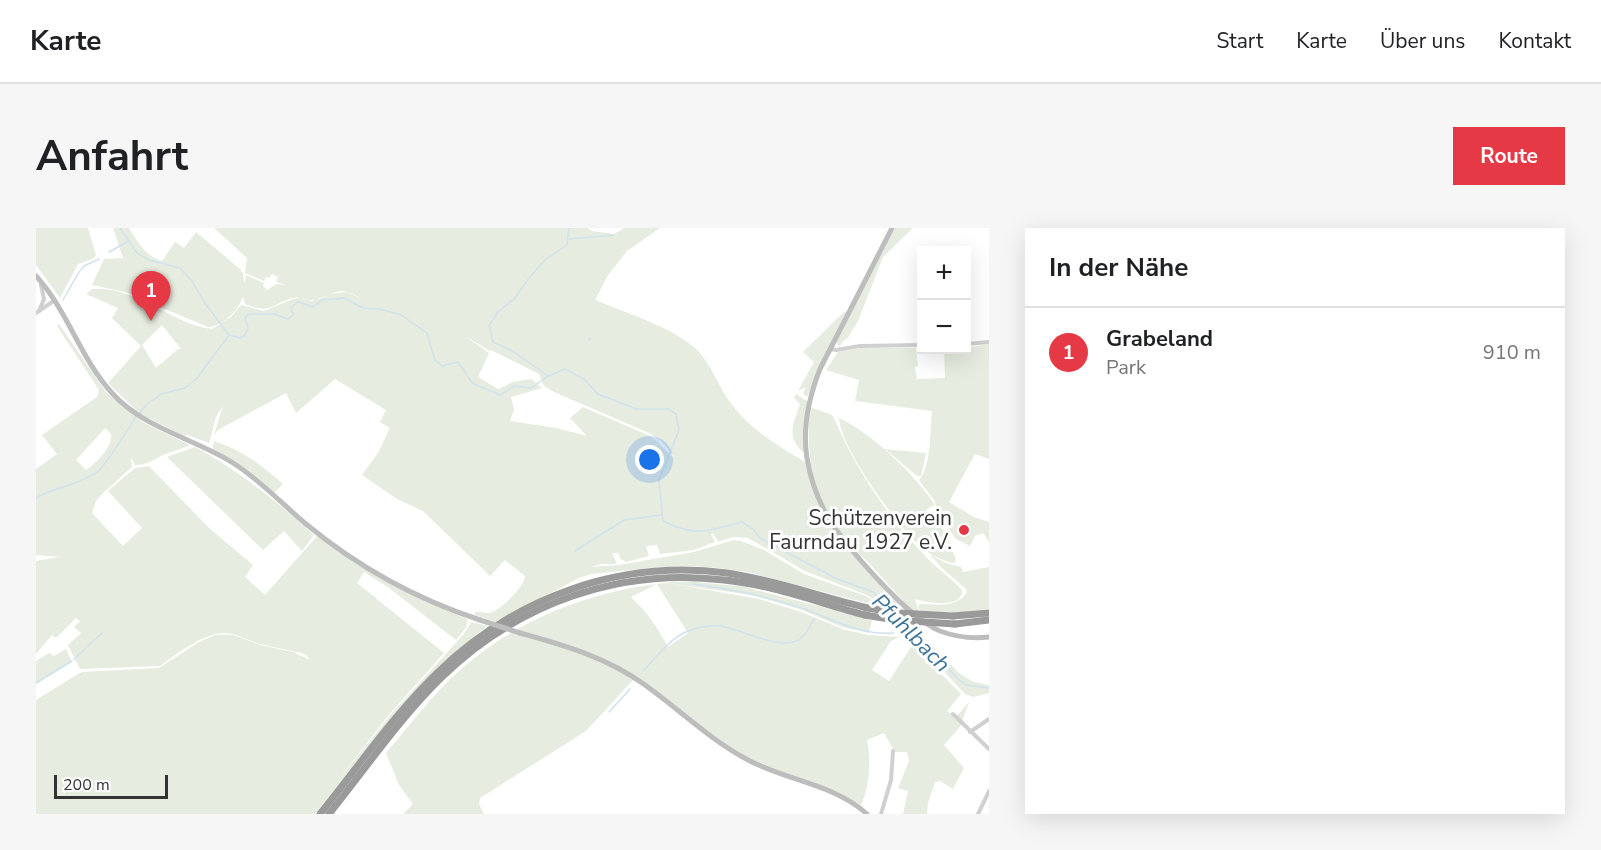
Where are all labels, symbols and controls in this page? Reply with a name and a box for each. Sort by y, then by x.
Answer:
text: Karte [30,22,101,60]
text: Start [1216,27,1263,55]
text: Karte [1296,27,1347,55]
text: Über uns [1380,27,1465,55]
text: Kontakt [1498,27,1571,55]
button: Route [1453,127,1565,185]
text: Anfahrt [36,128,188,185]
map controls [917,246,971,354]
button: + [917,246,971,300]
text: In der Nähe [1049,250,1188,285]
pin: 1 [132,272,170,321]
button: − [917,300,971,354]
text: Grabeland [1106,324,1213,354]
text: 1 [1063,339,1075,366]
text: 910 m [1483,339,1541,366]
text: Park [1106,354,1146,381]
your location [635,445,664,474]
place label: Schützenverein Faurndau 1927 e.V. [769,504,952,556]
marker: Schützenverein Faurndau 1927 e.V. [957,523,971,537]
water label: Pfuhlbach [865,587,957,679]
scale bar [54,772,168,800]
text: 200 m [63,774,110,796]

